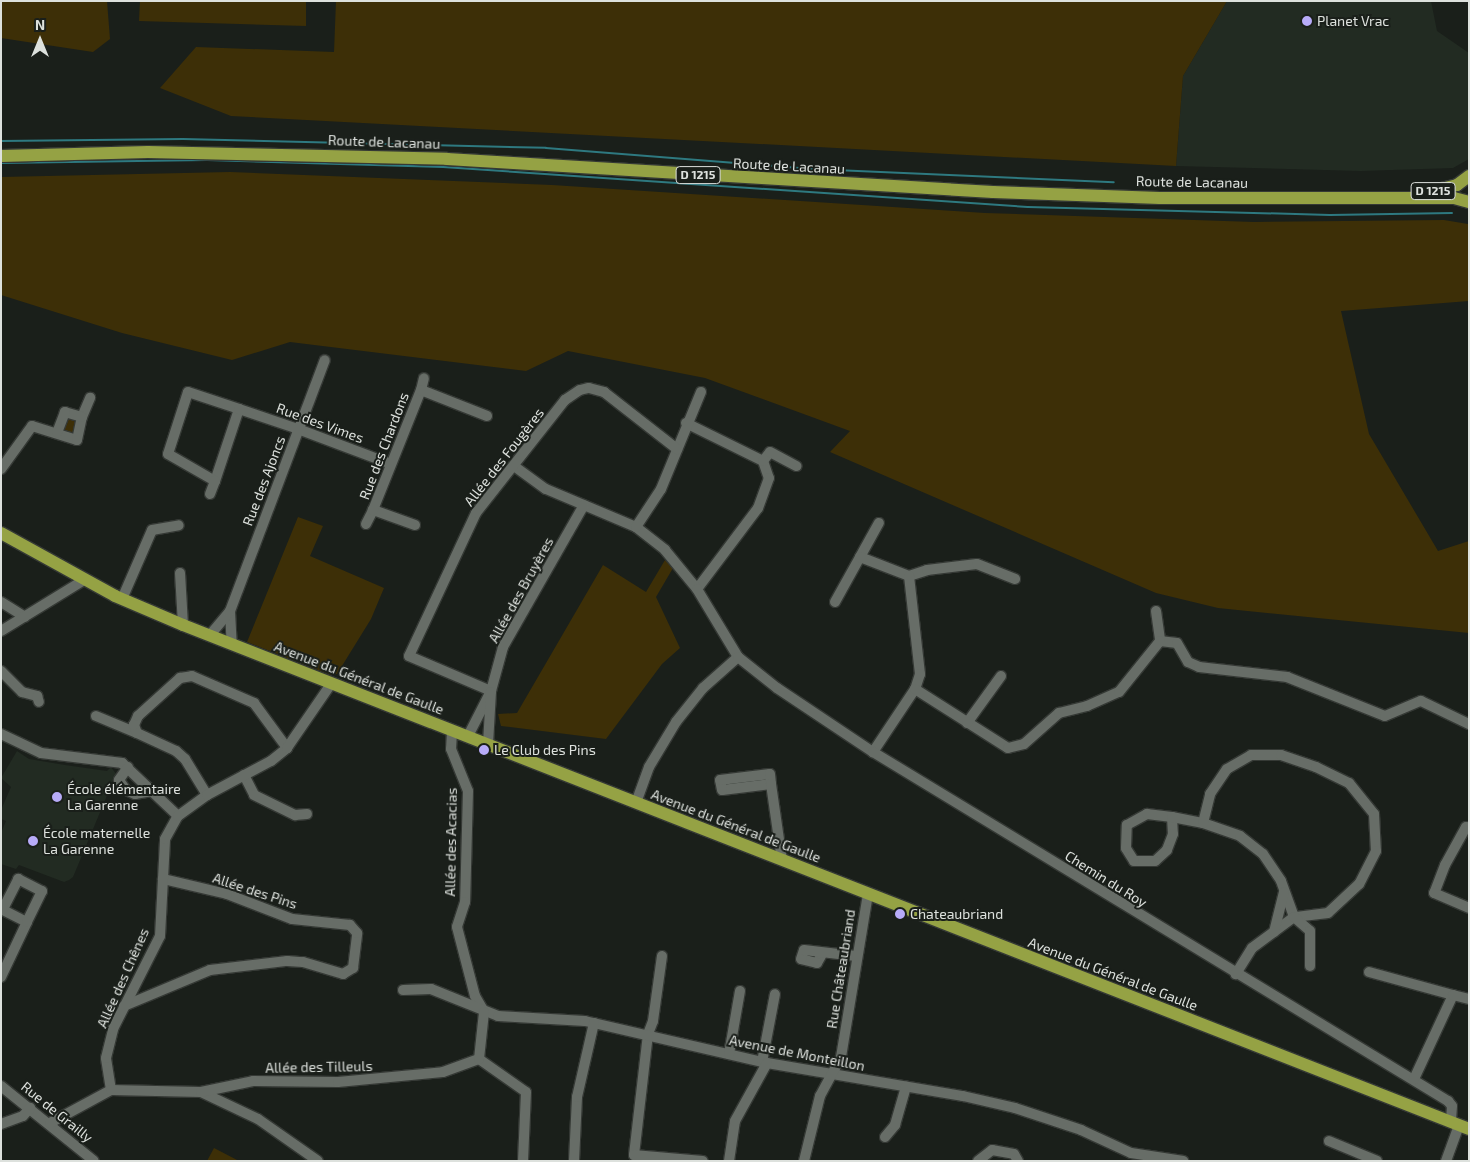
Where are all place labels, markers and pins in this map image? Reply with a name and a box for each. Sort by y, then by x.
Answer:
place label: Planet Vrac [1317,13,1390,29]
marker: Planet Vrac [1301,15,1313,27]
place label: Le Club des Pins [494,742,596,758]
marker: Le Club des Pins [478,744,490,756]
place label: École élémentaire La Garenne [67,781,181,814]
marker: École élémentaire La Garenne [51,791,63,803]
place label: École maternelle La Garenne [43,825,150,858]
marker: École maternelle La Garenne [27,835,39,847]
place label: Chateaubriand [910,906,1003,922]
marker: Chateaubriand [894,908,906,920]

